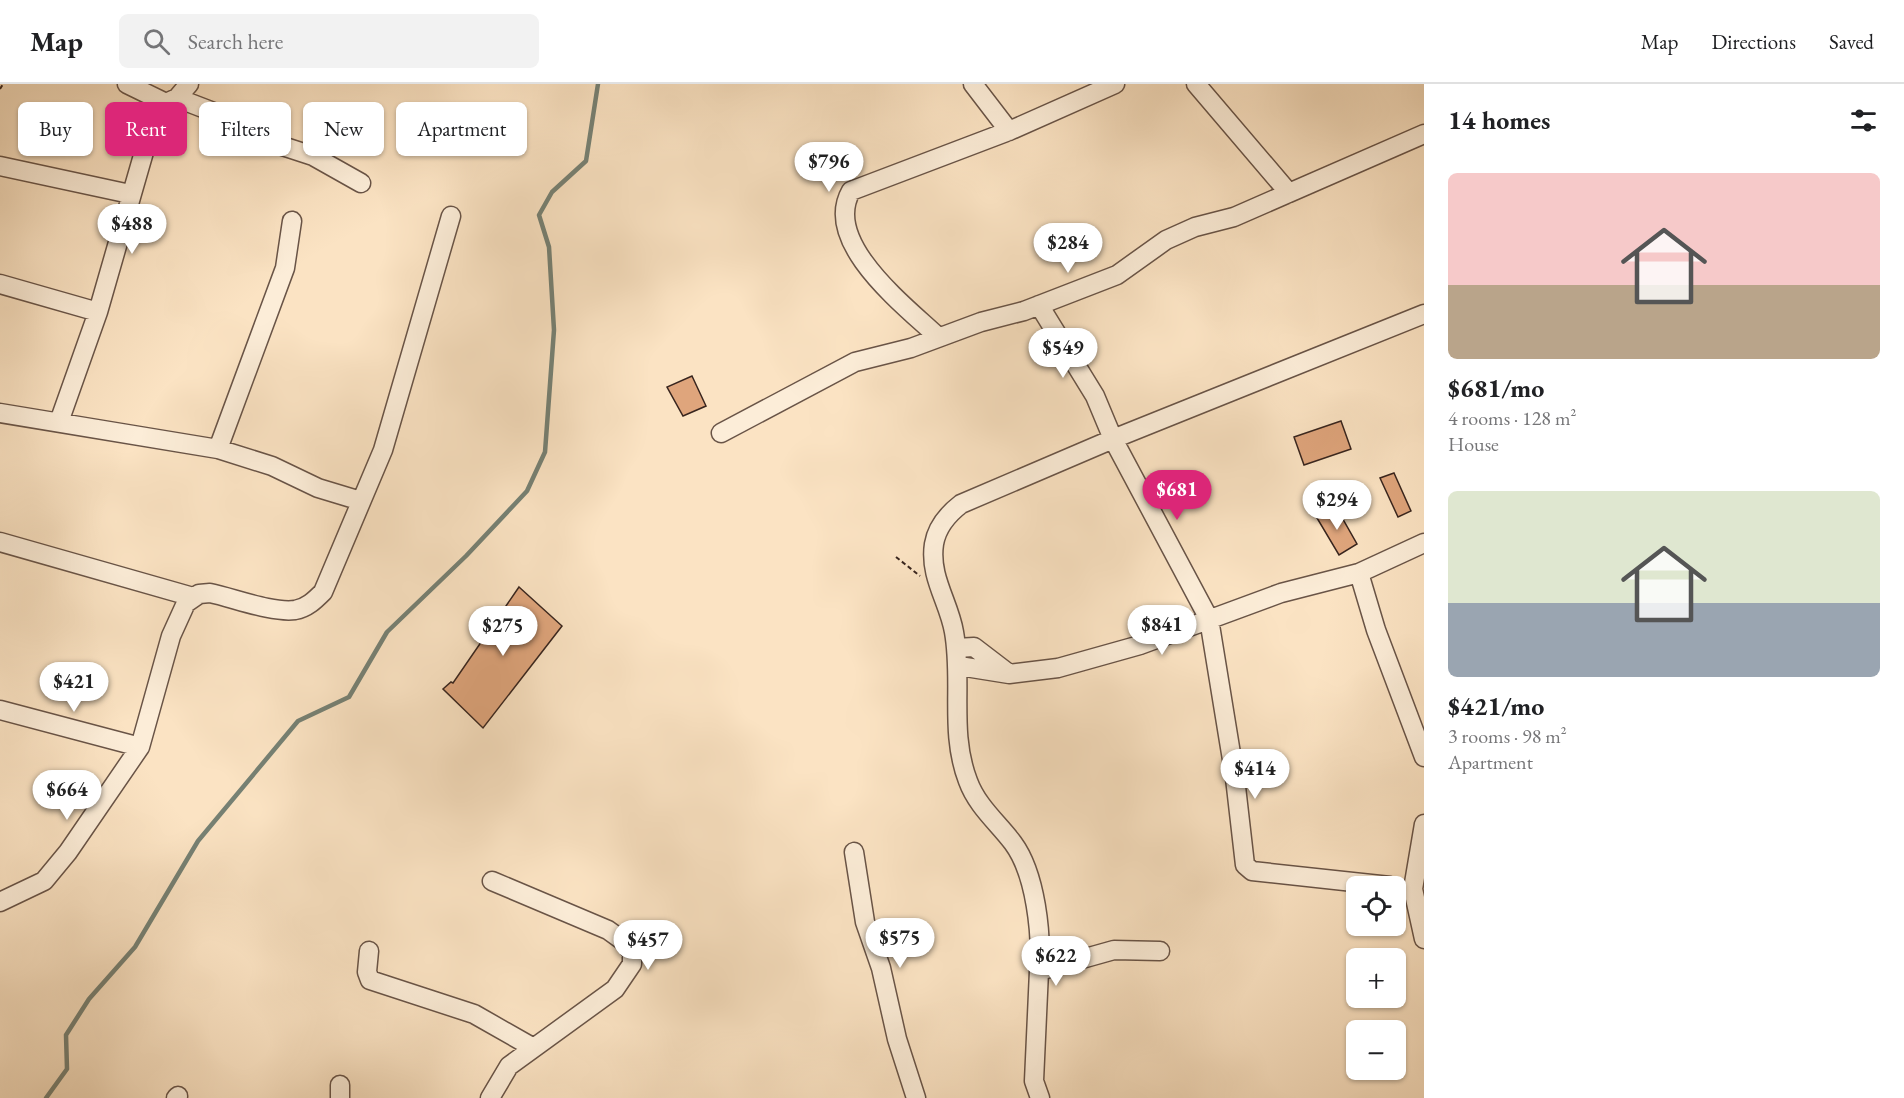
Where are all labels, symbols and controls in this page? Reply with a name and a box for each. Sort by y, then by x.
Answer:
search box [119,14,539,68]
text: Map [30,23,83,59]
icon: search [140,25,173,58]
text: Search here [188,27,283,56]
text: Map [1641,28,1678,55]
text: Directions [1711,28,1796,55]
text: Saved [1829,28,1874,55]
chip: Buy [18,102,93,156]
chip: Rent [105,102,187,156]
chip: Filters [199,102,291,156]
chip: New [303,102,384,156]
chip: Apartment [396,102,527,156]
text: 14 homes [1448,103,1550,137]
icon: filters [1847,104,1880,137]
pin: $796 [793,142,865,193]
text: $796 [809,148,849,174]
pin: $488 [96,204,168,255]
text: $488 [112,210,152,236]
icon: home [1610,212,1718,320]
pin: $284 [1032,223,1104,274]
text: $284 [1048,229,1088,255]
pin: $549 [1027,328,1099,379]
text: $549 [1043,334,1083,360]
text: $681/mo [1448,371,1544,405]
text: 4 rooms · 128 m² [1448,405,1576,431]
text: House [1448,431,1499,457]
pin: $681 [1141,470,1213,521]
text: $681 [1157,476,1197,502]
pin: $294 [1301,480,1373,531]
text: $294 [1317,486,1357,512]
icon: home [1610,530,1718,638]
pin: $841 [1126,605,1198,656]
pin: $275 [467,606,539,657]
text: $841 [1142,611,1182,637]
text: $275 [483,612,523,638]
pin: $421 [38,662,110,713]
text: $421 [54,668,94,694]
text: $421/mo [1448,689,1544,723]
text: 3 rooms · 98 m² [1448,723,1567,749]
pin: $414 [1219,749,1291,800]
text: Apartment [1448,749,1533,775]
text: $414 [1235,755,1275,781]
pin: $664 [31,770,103,821]
text: $664 [47,776,87,802]
map controls [1346,876,1406,1080]
button: locate [1346,876,1406,936]
pin: $575 [864,918,936,969]
pin: $457 [612,920,684,971]
text: $575 [880,924,920,950]
text: $457 [628,926,668,952]
pin: $622 [1020,936,1092,987]
text: $622 [1036,942,1076,968]
button: + [1346,948,1406,1008]
button: − [1346,1020,1406,1080]

